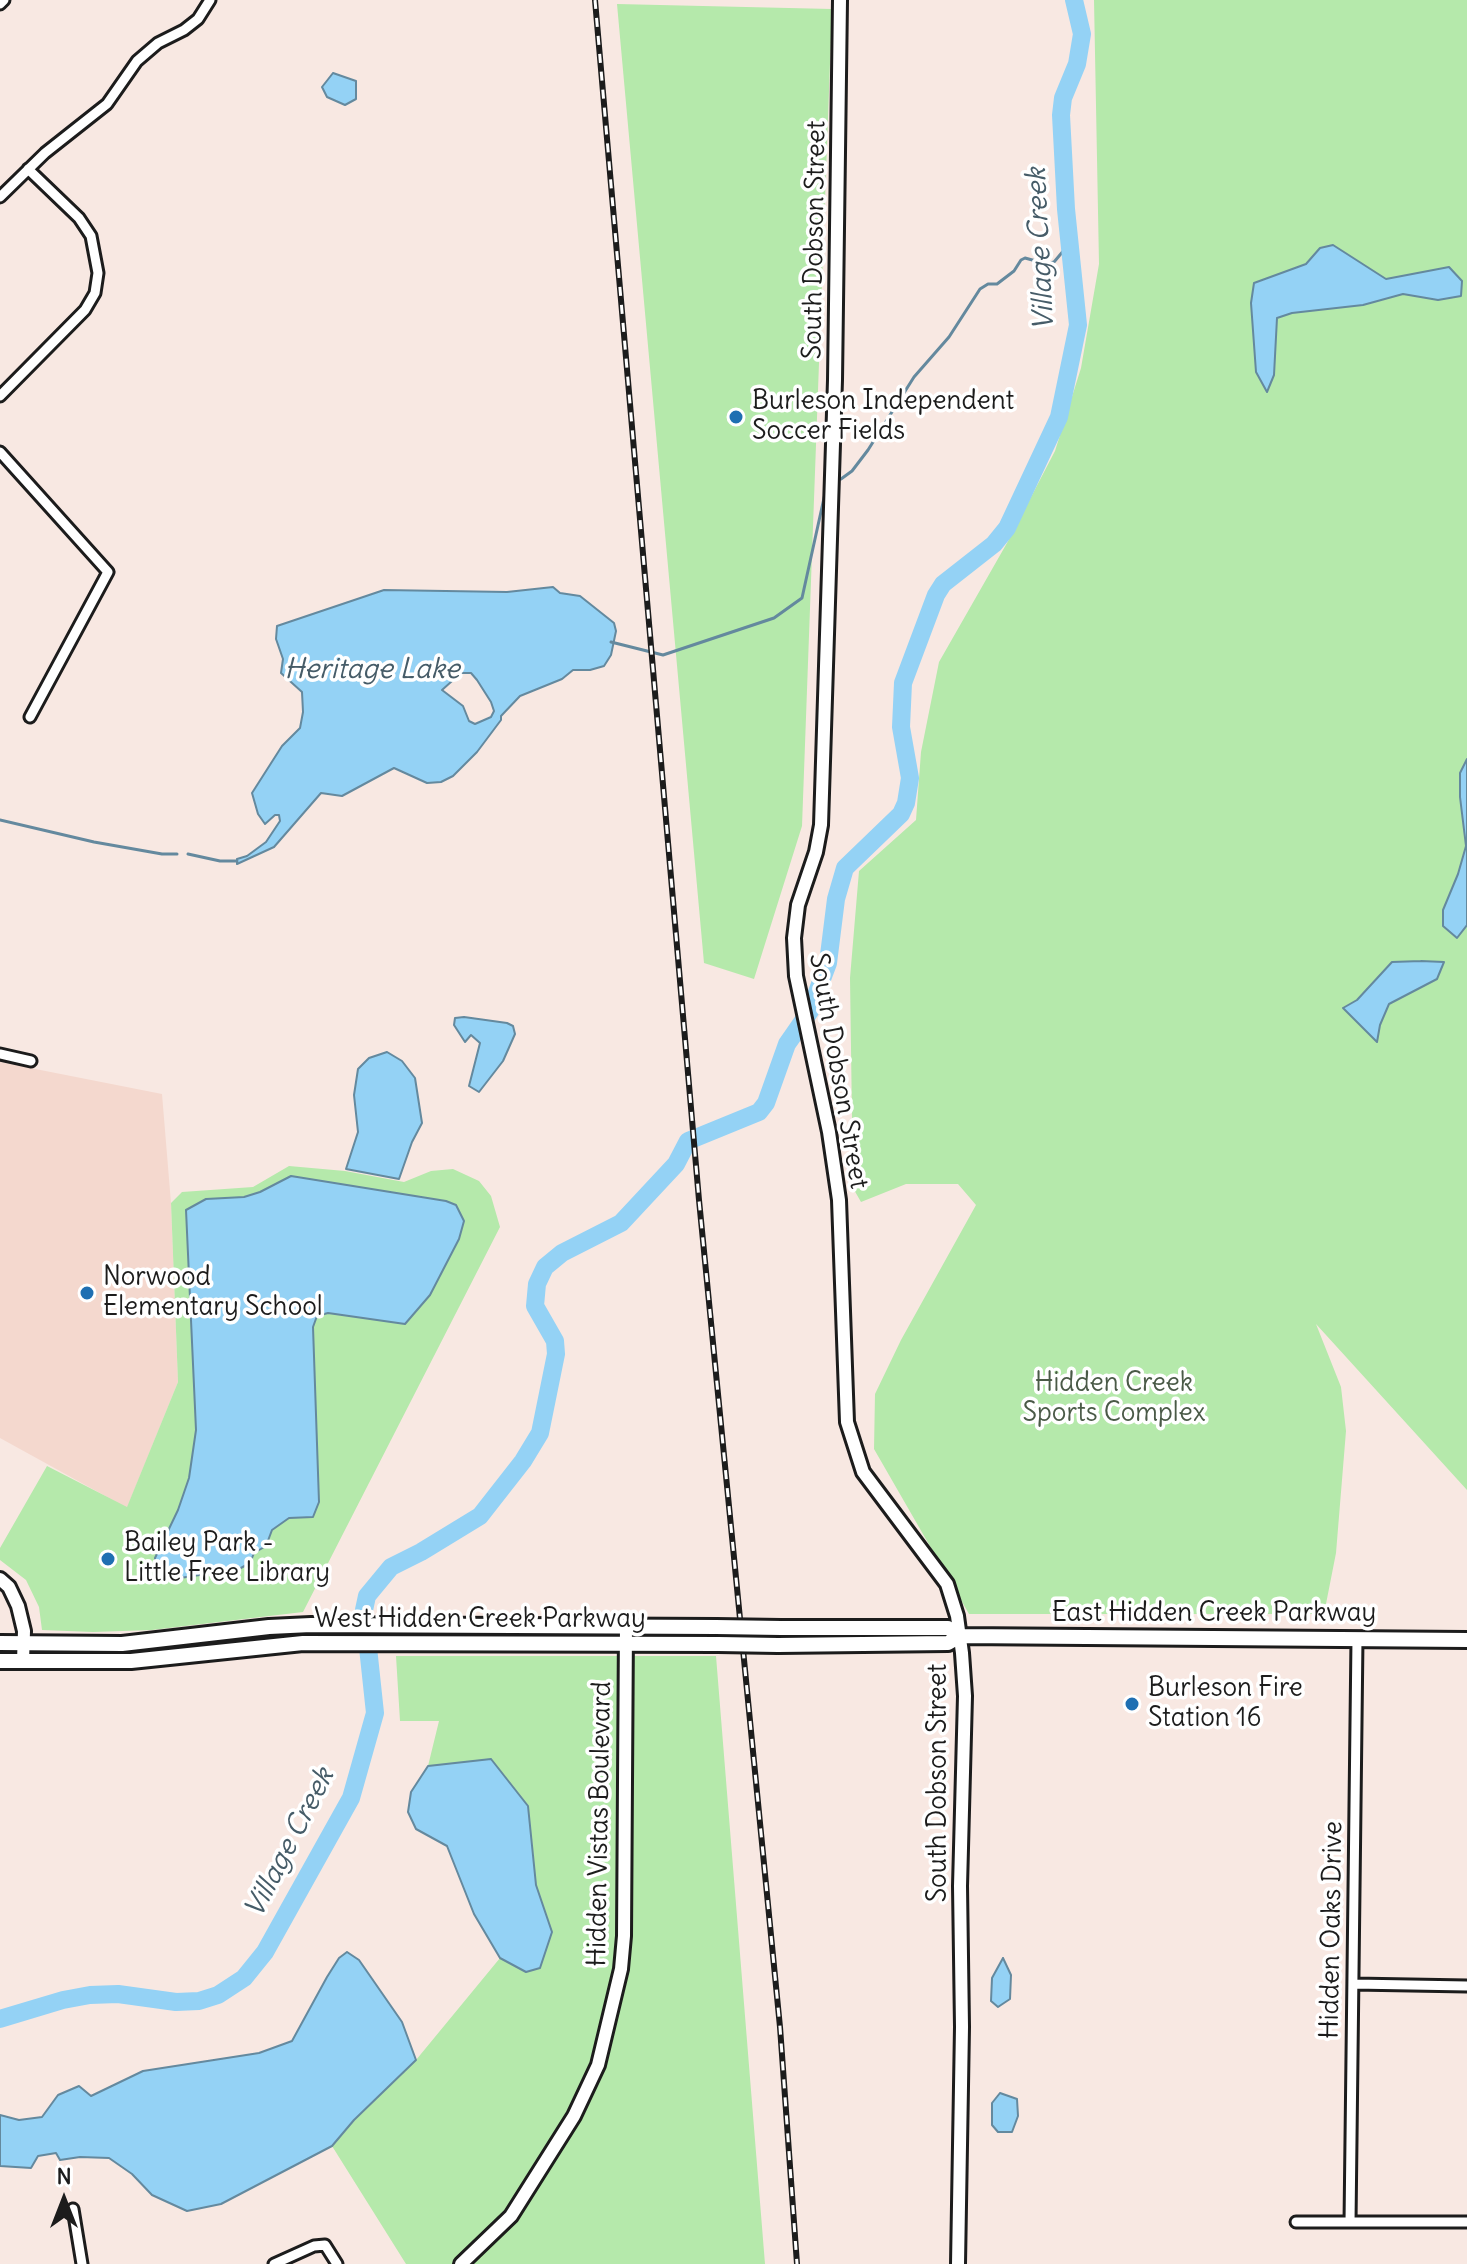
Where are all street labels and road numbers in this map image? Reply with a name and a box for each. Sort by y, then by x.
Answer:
street label: South Dobson Street [797,120,833,360]
street label: South Dobson Street [802,951,874,1191]
street label: East Hidden Creek Parkway [1052,1598,1376,1630]
street label: West Hidden Creek Parkway [314,1604,646,1636]
street label: South Dobson Street [923,1664,955,1902]
street label: Hidden Vistas Boulevard [582,1681,618,1967]
street label: Hidden Oaks Drive [1315,1821,1349,2039]

